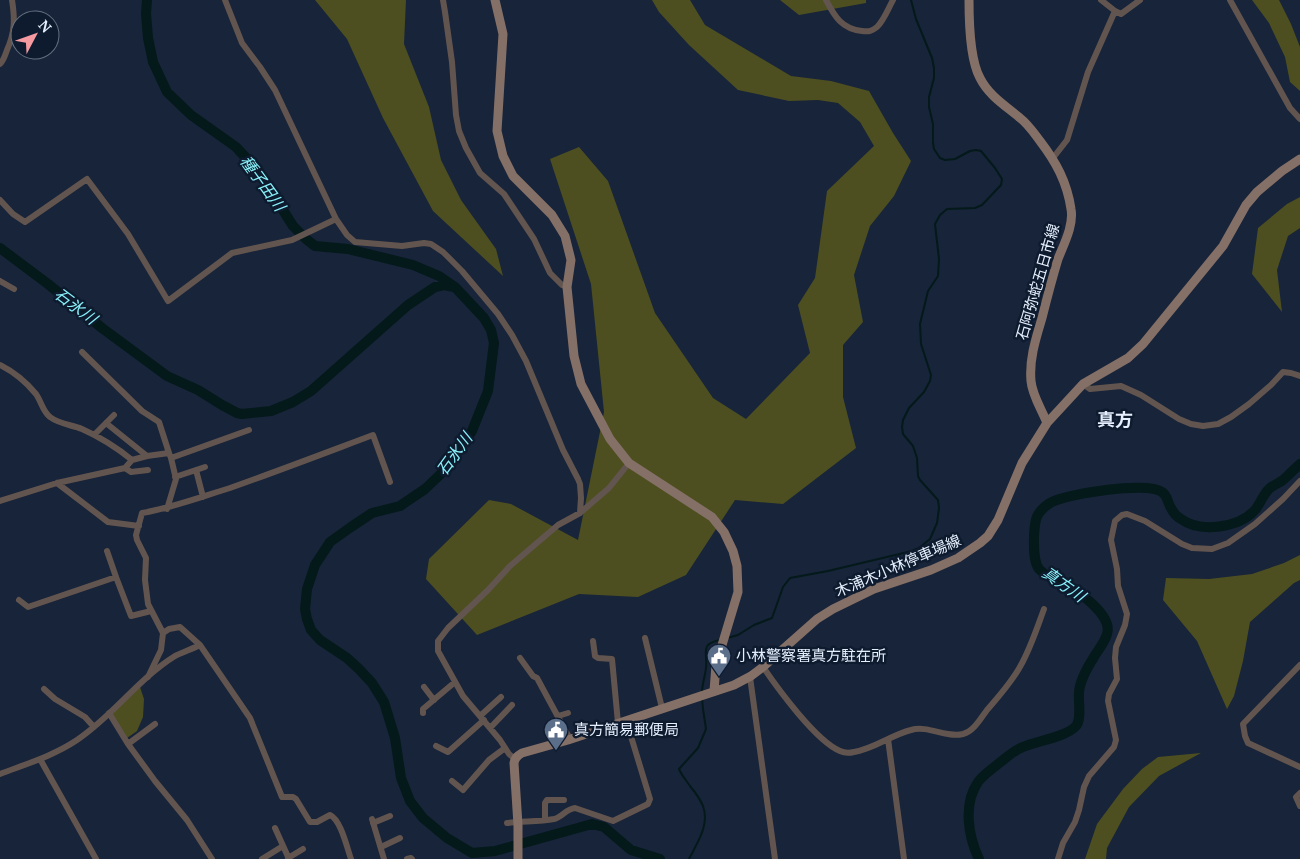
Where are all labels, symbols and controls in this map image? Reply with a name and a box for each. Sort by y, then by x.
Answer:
north arrow [10,10,60,60]
text: N [34,16,56,37]
water label: 種子田川 [235,151,292,217]
street label: 石阿弥蛇五日市線 [1011,221,1063,342]
water label: 石氷川 [50,283,103,330]
district label: 真方 [1097,407,1133,431]
water label: 石氷川 [431,427,478,480]
street label: 木浦木小林停車場線 [832,529,964,601]
water label: 真方川 [1038,561,1092,608]
public building icon: 小林警察署真方駐在所 [706,643,732,677]
place label: 小林警察署真方駐在所 [736,645,886,665]
public building icon: 真方簡易郵便局 [543,717,569,751]
place label: 真方簡易郵便局 [574,719,679,739]

